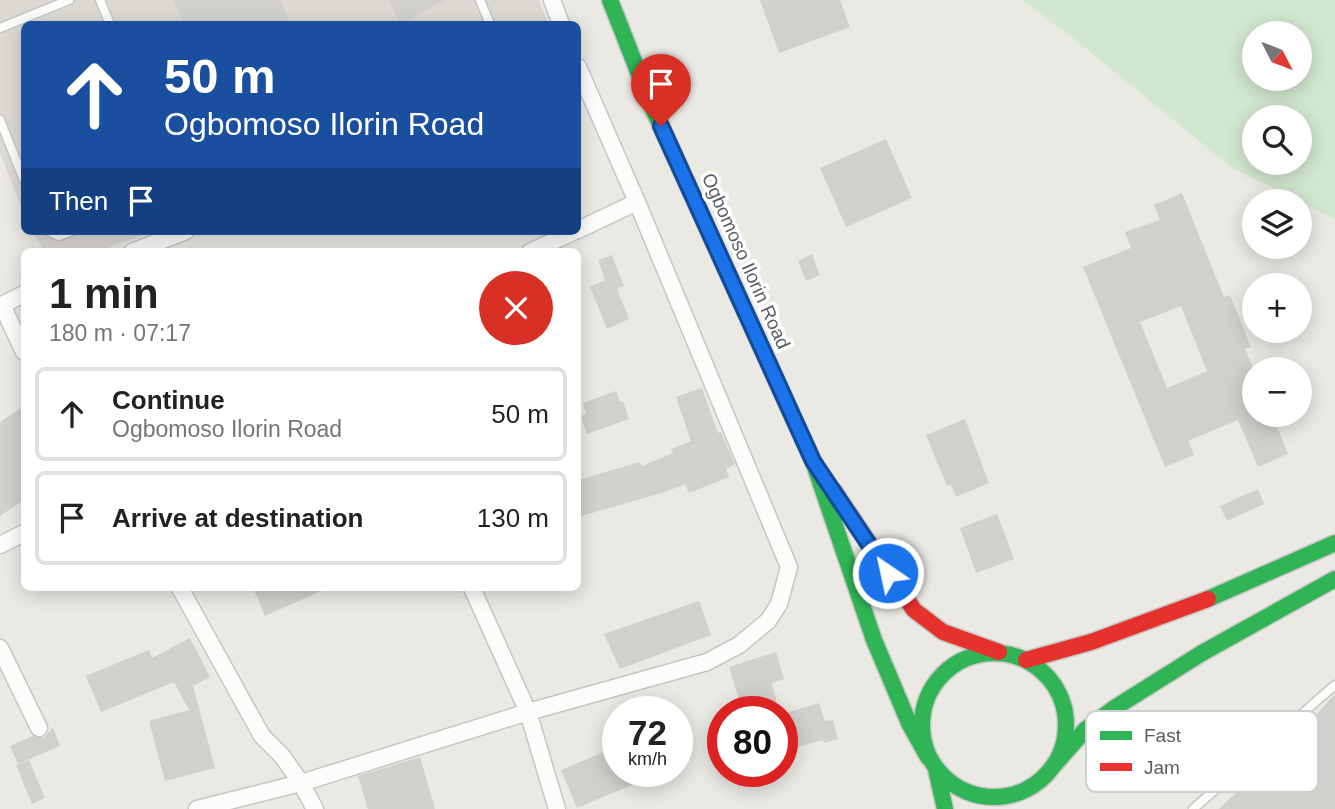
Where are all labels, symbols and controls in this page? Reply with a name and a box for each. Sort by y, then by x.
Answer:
north arrow [1242,21,1312,91]
map controls [1242,21,1312,427]
icon: ahead [49,49,140,140]
text: 50 m [164,49,276,103]
pin [631,54,691,126]
icon: arrive [642,65,680,103]
button: search [1242,105,1312,175]
text: Ogbomoso Ilorin Road [164,106,484,142]
street label: Ogbomoso Ilorin Road [698,170,794,352]
icon: arrive [122,182,160,220]
text: Then [49,186,108,216]
button: layers [1242,189,1312,259]
text: 1 min [49,270,159,317]
button: close [479,271,553,345]
button: + [1242,273,1312,343]
text: 180 m · 07:17 [49,320,191,346]
button: − [1242,357,1312,427]
text: Continue [112,385,225,415]
icon: ahead [53,395,91,433]
text: 50 m [491,399,549,429]
text: Ogbomoso Ilorin Road [112,416,342,442]
icon: arrive [53,499,91,537]
text: Arrive at destination [112,503,363,533]
text: 130 m [477,503,549,533]
position arrow [851,536,925,610]
speed limit sign: 80 [707,696,798,787]
legend [1086,711,1318,792]
text: 72 [628,713,667,752]
text: Fast [1144,725,1182,746]
text: km/h [628,749,667,769]
text: Jam [1144,757,1180,778]

